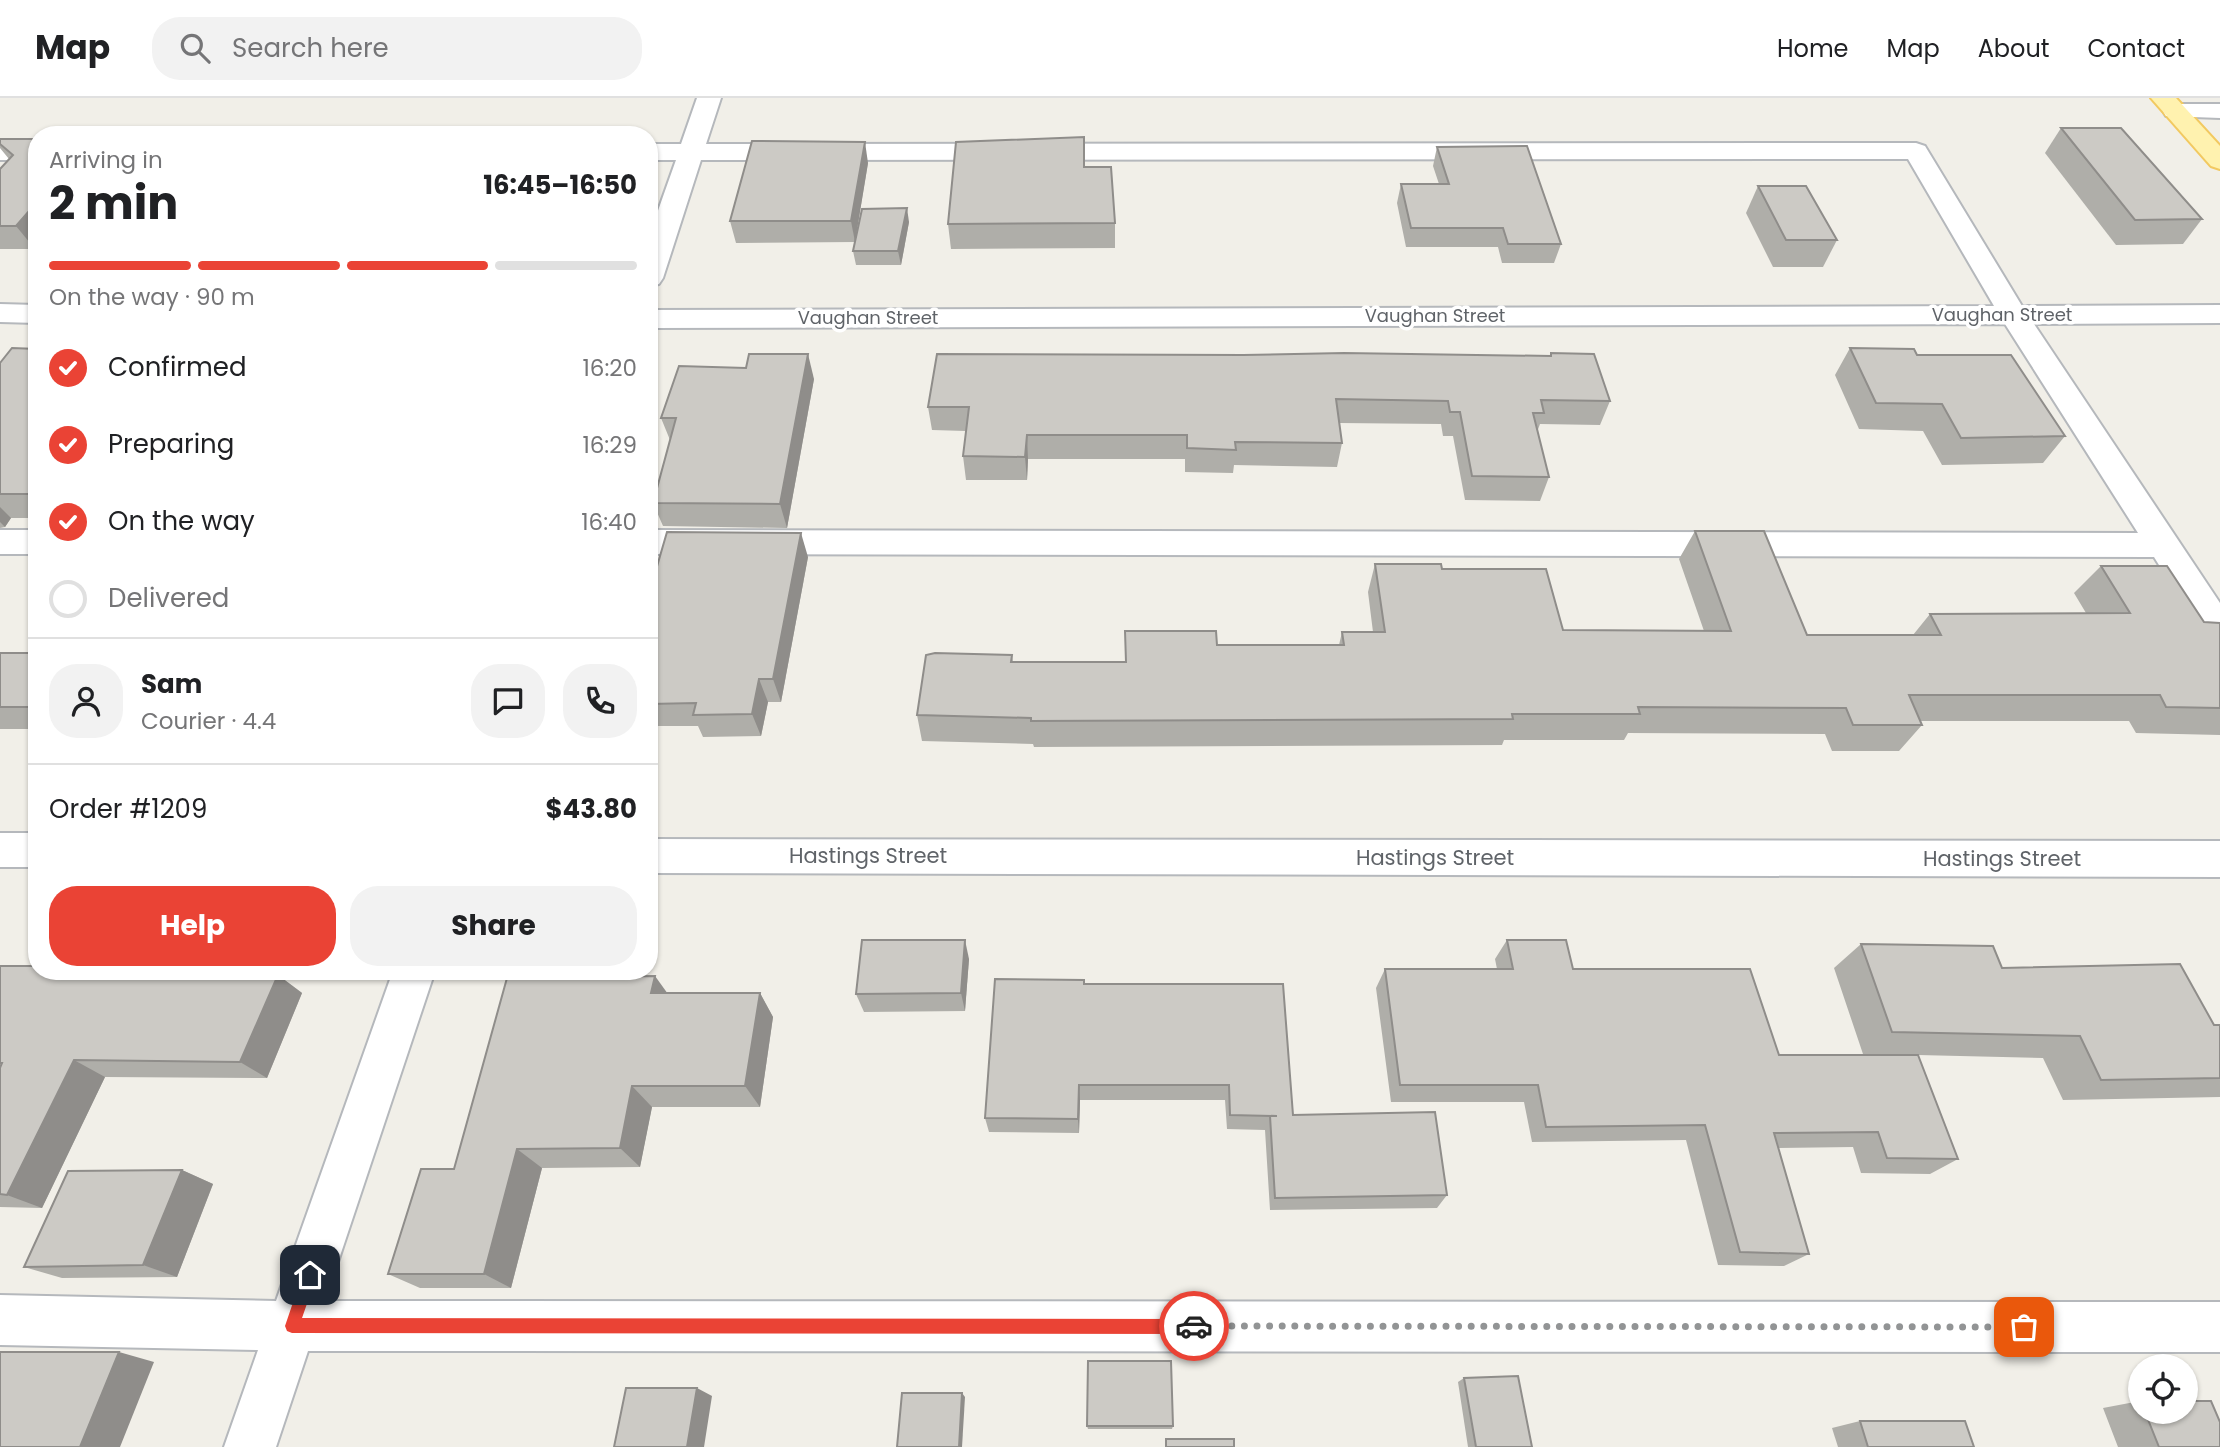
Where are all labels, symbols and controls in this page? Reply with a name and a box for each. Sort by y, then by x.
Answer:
search box [152,17,642,80]
text: Map [35,24,110,71]
icon: search [176,29,214,67]
text: Search here [232,30,389,66]
text: Home [1777,32,1849,65]
text: Map [1887,32,1940,65]
text: About [1978,32,2049,65]
text: Contact [2087,32,2185,65]
text: Arriving in [49,144,163,176]
text: 16:45–16:50 [483,167,637,203]
text: 2 min [49,171,178,235]
text: On the way · 90 m [49,281,255,313]
street label: Vaughan Street [1932,302,2072,327]
street label: Vaughan Street [1365,303,1505,328]
street label: Vaughan Street [798,305,938,330]
icon: check [49,349,87,387]
text: Confirmed [108,349,246,385]
text: 16:20 [582,352,637,384]
icon: check [49,426,87,464]
text: Preparing [108,426,234,462]
text: 16:29 [582,429,637,461]
icon: check [49,503,87,541]
text: On the way [108,503,255,539]
text: 16:40 [581,506,637,538]
text: Delivered [108,580,229,616]
button: person [49,664,123,738]
button: chat [471,664,545,738]
button: phone [563,664,637,738]
text: Sam [141,666,202,702]
text: Courier · 4.4 [141,705,276,737]
text: Order #1209 [49,791,207,827]
text: $43.80 [545,791,637,827]
street label: Hastings Street [789,841,947,870]
street label: Hastings Street [1356,843,1514,872]
street label: Hastings Street [1923,844,2081,873]
button: Help [49,886,336,966]
button: Share [350,886,637,966]
pin [280,1245,340,1305]
icon: home [291,1256,329,1294]
courier [1159,1291,1229,1361]
pin [1994,1297,2054,1357]
icon: car [1175,1307,1213,1345]
icon: bag [2005,1308,2043,1346]
map controls [2128,1354,2198,1424]
button: locate [2128,1354,2198,1424]

